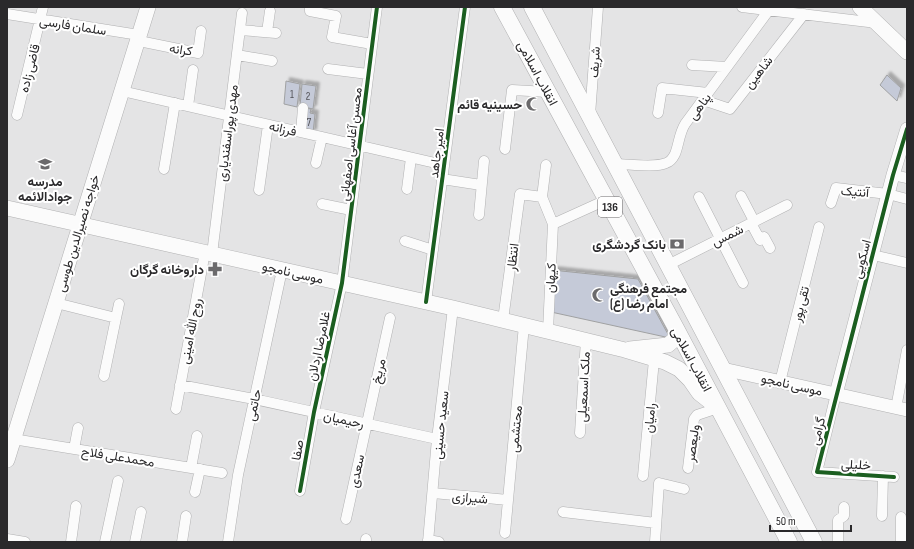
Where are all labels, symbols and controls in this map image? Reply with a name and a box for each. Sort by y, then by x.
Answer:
street label: سلمان فارسی [38,13,107,39]
street label: انقلاب اسلامی [513,38,561,109]
street label: کرانه [168,40,194,60]
street label: قاضی زاده [16,42,44,94]
street label: شریف [586,46,604,78]
street label: شاهین [741,53,777,92]
street label: مهدی پوراسفندیاری [214,84,243,183]
street label: محسن آغاسی اصفهانی [336,86,366,202]
house number: 1 [290,88,294,101]
house number: 2 [306,90,311,103]
street label: پناهی [685,90,716,124]
mosque icon: حسینیه قائم [525,96,541,112]
place label: حسینیه قائم [457,97,522,113]
house number: 7 [307,116,312,129]
street label: فرزانه [267,118,298,140]
street label: امیر جاهد [426,127,448,179]
school or university icon: مدرسه جوادالائمه [37,156,53,172]
street label: خواجه نصیرالدین طوسی [53,172,103,294]
place label: مدرسه جوادالائمه [18,174,72,205]
street label: آنتیک [840,183,871,201]
road number: 136 [598,197,622,217]
street label: شمس [709,221,746,251]
bank icon: بانک گردشگری [669,236,685,252]
place label: بانک گردشگری [592,237,666,253]
street label: اسکویی [849,238,875,281]
street label: انتظار [503,242,523,273]
street label: موسی نامجو [261,258,325,288]
pharmacy icon: داروخانه گرگان [207,261,223,277]
place label: داروخانه گرگان [130,262,204,278]
street label: کیهان [542,262,560,293]
place label: مجتمع فرهنگی امام رضا (ع) [610,281,687,312]
street label: تقی پور [789,285,814,325]
mosque icon: مجتمع فرهنگی امام رضا (ع) [591,287,607,303]
street label: روح الله امینی [177,297,206,366]
street label: غلامرضا اردلان [304,310,334,382]
street label: انقلاب اسلامی [667,324,715,395]
street label: ملک اسمعیلی [574,351,594,423]
street label: مریخ [368,357,391,386]
street label: موسی نامجو [760,370,824,400]
street label: حاتمی [243,388,265,423]
street label: سعید حسینی [429,390,453,460]
street label: رامیان [641,402,659,434]
street label: محتشمی [506,405,526,453]
street label: رحیمیان [322,408,366,432]
street label: گرامی [807,415,829,447]
street label: ولیعصر [682,423,704,464]
street label: صفا [288,438,308,462]
street label: محمدعلی فلاح [80,443,156,472]
street label: سعدی [346,453,368,489]
street label: خلیلی [840,456,872,474]
street label: شیرازی [451,488,489,508]
scale bar [770,507,851,533]
text: 50 m [776,514,796,529]

